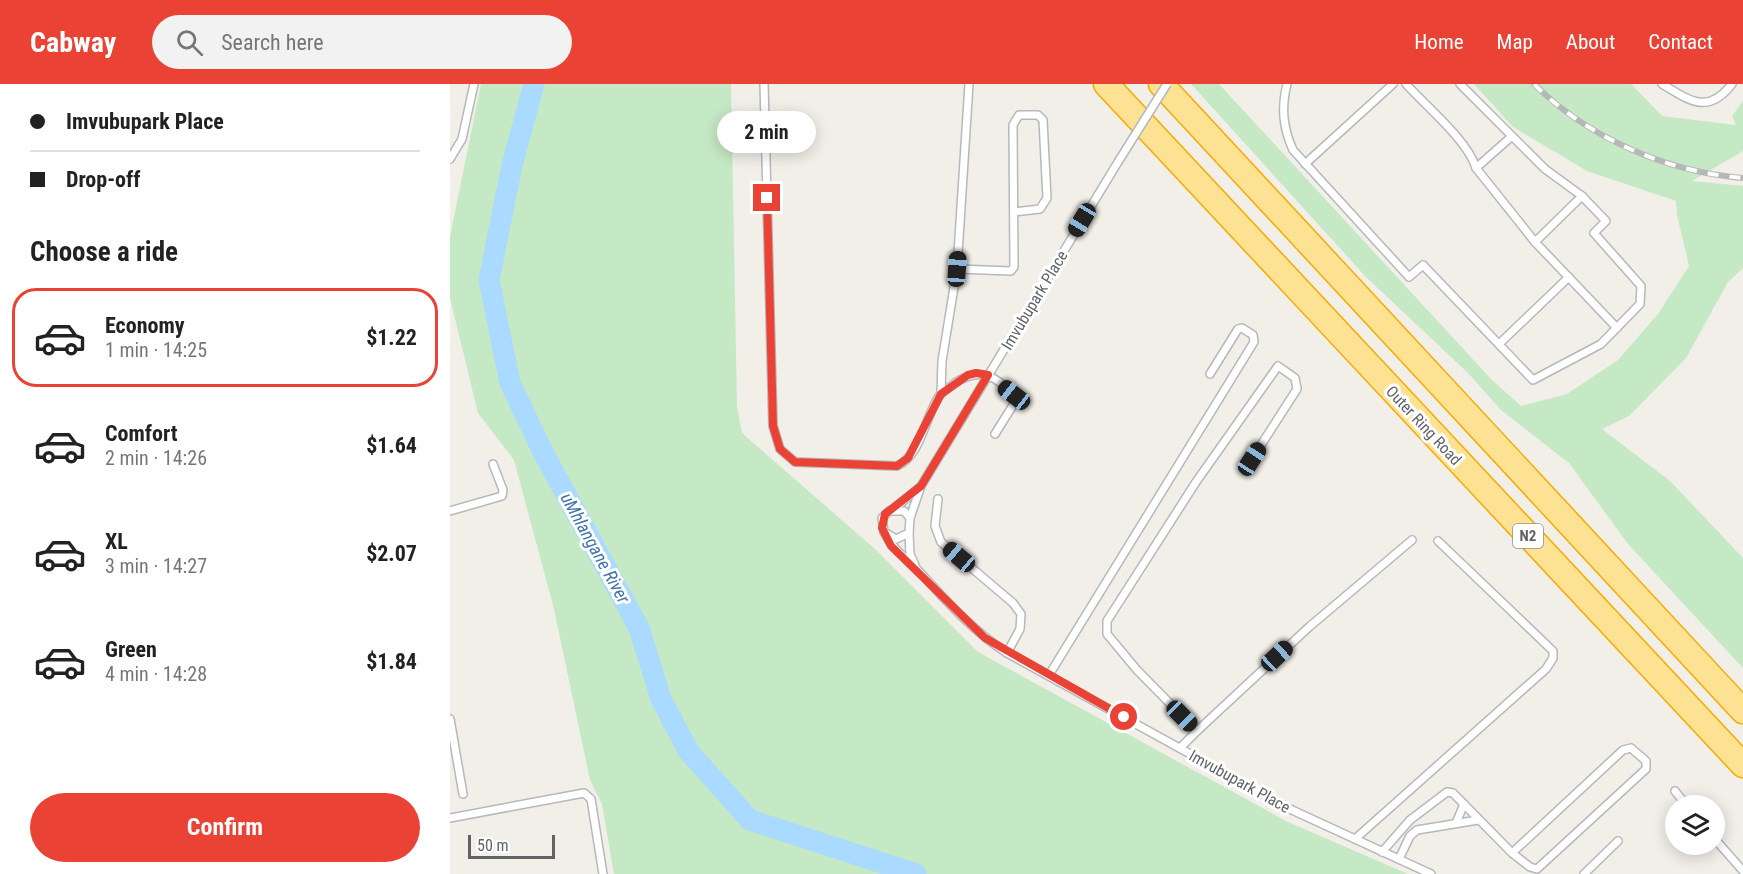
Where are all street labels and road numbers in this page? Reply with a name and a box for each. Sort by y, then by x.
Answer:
street label: Imvubupark Place [997,247,1072,353]
street label: Outer Ring Road [1382,382,1465,469]
road number: N2 [1513,524,1543,548]
street label: Imvubupark Place [1186,746,1294,817]

